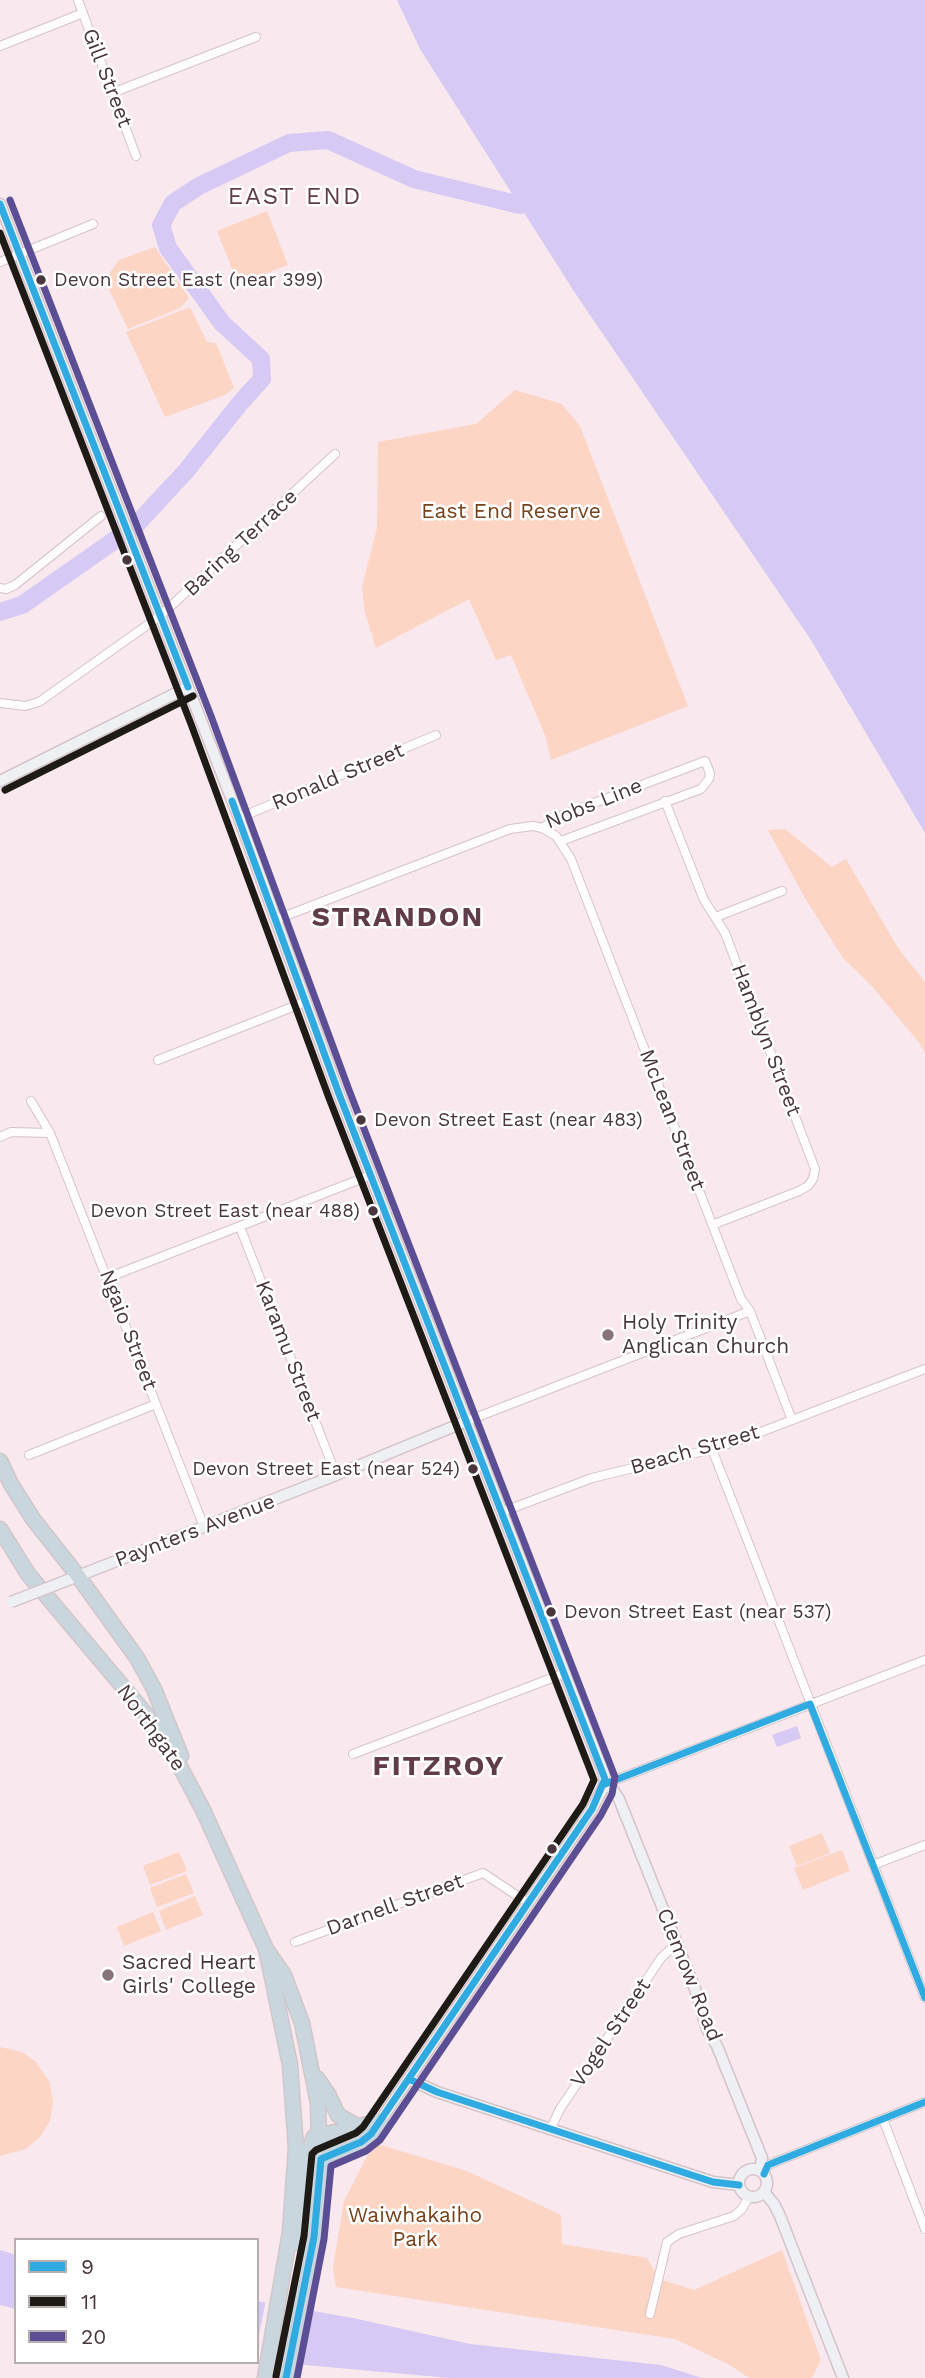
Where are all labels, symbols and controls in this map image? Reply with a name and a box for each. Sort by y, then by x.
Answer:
street label: Gill Street [77,25,137,131]
district label: EAST END [229,183,361,211]
place label: Devon Street East (near 399) [54,269,323,291]
marker: Devon Street East (near 399) [34,273,48,287]
street label: Baring Terrace [179,484,303,602]
park label: East End Reserve [421,499,601,525]
unlabelled marker [120,553,134,567]
street label: Ronald Street [268,738,408,816]
street label: Nobs Line [542,773,646,835]
district label: STRANDON [313,901,483,935]
street label: Hamblyn Street [725,961,807,1119]
street label: McLean Street [634,1046,710,1194]
place label: Devon Street East (near 483) [374,1109,643,1131]
marker: Devon Street East (near 483) [354,1113,368,1127]
place label: Devon Street East (near 488) [90,1200,360,1222]
marker: Devon Street East (near 488) [366,1204,380,1218]
street label: Ngaio Street [94,1266,162,1394]
street label: Karamu Street [250,1277,326,1425]
place label: Holy Trinity Anglican Church [622,1310,789,1360]
marker: Holy Trinity Anglican Church [600,1327,616,1343]
street label: Beach Street [628,1420,762,1480]
place label: Devon Street East (near 524) [192,1458,460,1480]
marker: Devon Street East (near 524) [466,1462,480,1476]
street label: Paynters Avenue [111,1489,279,1573]
place label: Devon Street East (near 537) [564,1601,831,1623]
marker: Devon Street East (near 537) [544,1605,558,1619]
street label: Northgate [111,1680,191,1776]
district label: FITZROY [373,1750,505,1784]
unlabelled marker [545,1842,559,1856]
street label: Darnell Street [323,1869,467,1941]
street label: Clemow Road [651,1905,727,2045]
place label: Sacred Heart Girls' College [122,1950,256,2000]
marker: Sacred Heart Girls' College [100,1967,116,1983]
street label: Vogel Street [566,1974,656,2092]
park label: Waiwhakaiho Park [348,2203,482,2253]
legend [14,2238,259,2364]
text: 9 [81,2254,94,2279]
text: 11 [81,2289,97,2314]
text: 20 [81,2324,106,2349]

